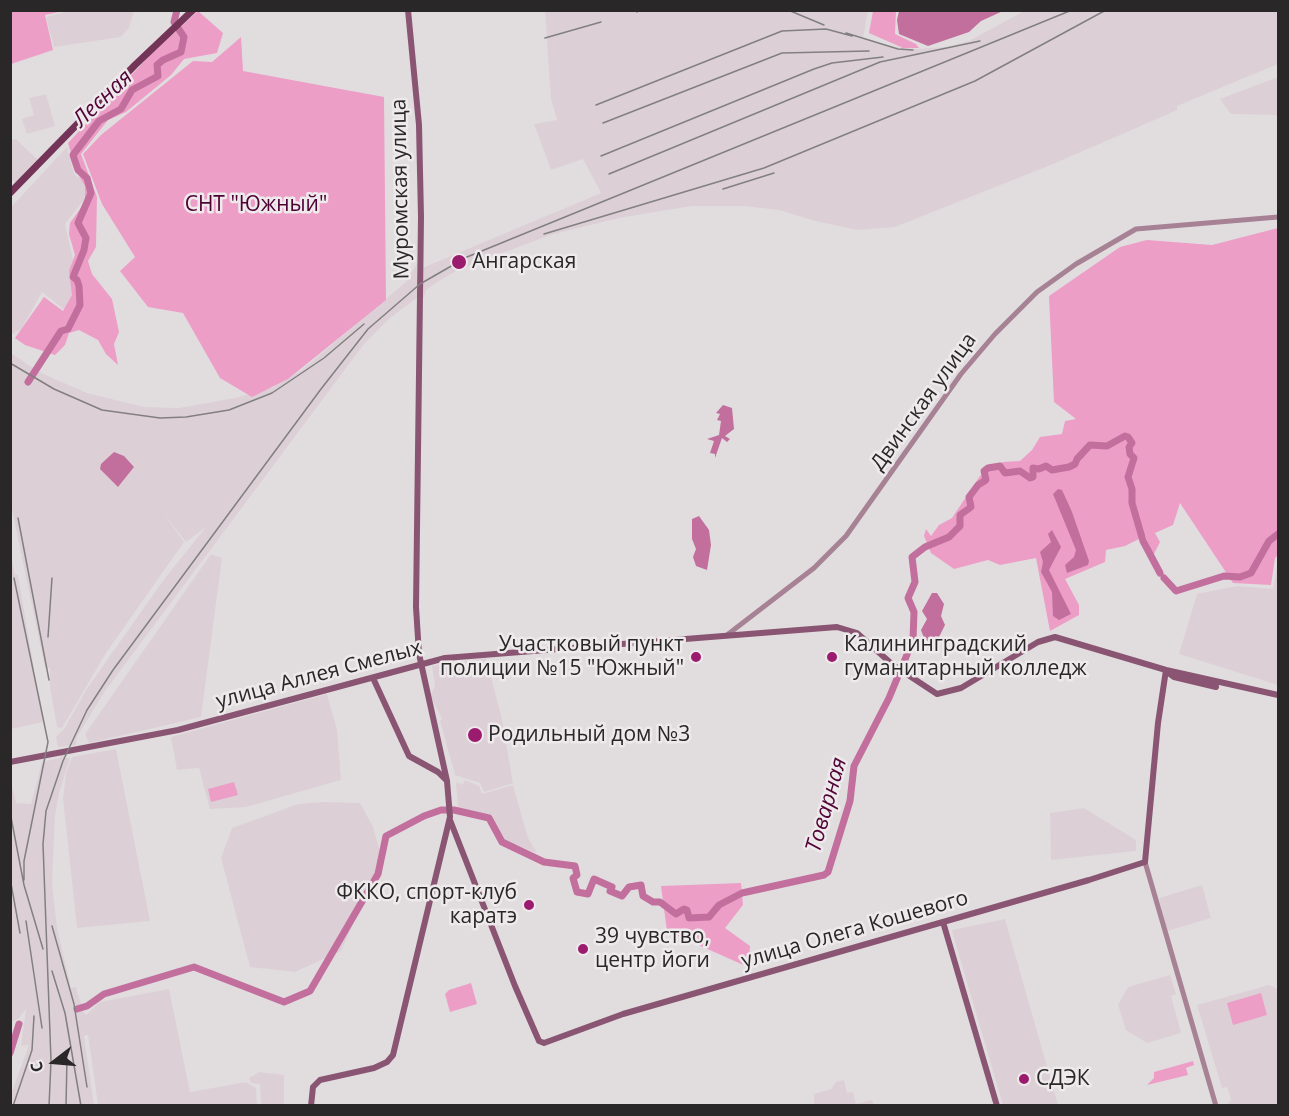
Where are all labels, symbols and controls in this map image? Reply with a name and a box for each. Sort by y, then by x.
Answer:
water label: Лесная [68,65,138,133]
street label: Муромская улица [387,98,415,280]
park label: СНТ "Южный" [185,192,327,218]
place label: Ангарская [472,249,576,275]
marker: Ангарская [450,253,468,271]
street label: Двинская улица [866,328,982,476]
place label: Участковый пункт полиции №15 "Южный" [440,632,684,682]
place label: Калининградский гуманитарный колледж [844,632,1087,682]
street label: улица Аллея Смелых [213,635,425,715]
marker: Участковый пункт полиции №15 "Южный" [689,650,703,664]
marker: Калининградский гуманитарный колледж [825,650,839,664]
place label: Родильный дом №3 [488,722,690,748]
marker: Родильный дом №3 [466,726,484,744]
water label: Товарная [801,755,853,855]
place label: ФККО, спорт-клуб каратэ [336,880,517,930]
street label: улица Олега Кошевого [739,886,971,974]
marker: ФККО, спорт-клуб каратэ [522,898,536,912]
place label: 39 чувство, центр йоги [595,924,710,974]
marker: 39 чувство, центр йоги [576,942,590,956]
north arrow [24,1032,84,1092]
text: С [25,1059,49,1075]
place label: СДЭК [1036,1066,1090,1092]
marker: СДЭК [1017,1072,1031,1086]

